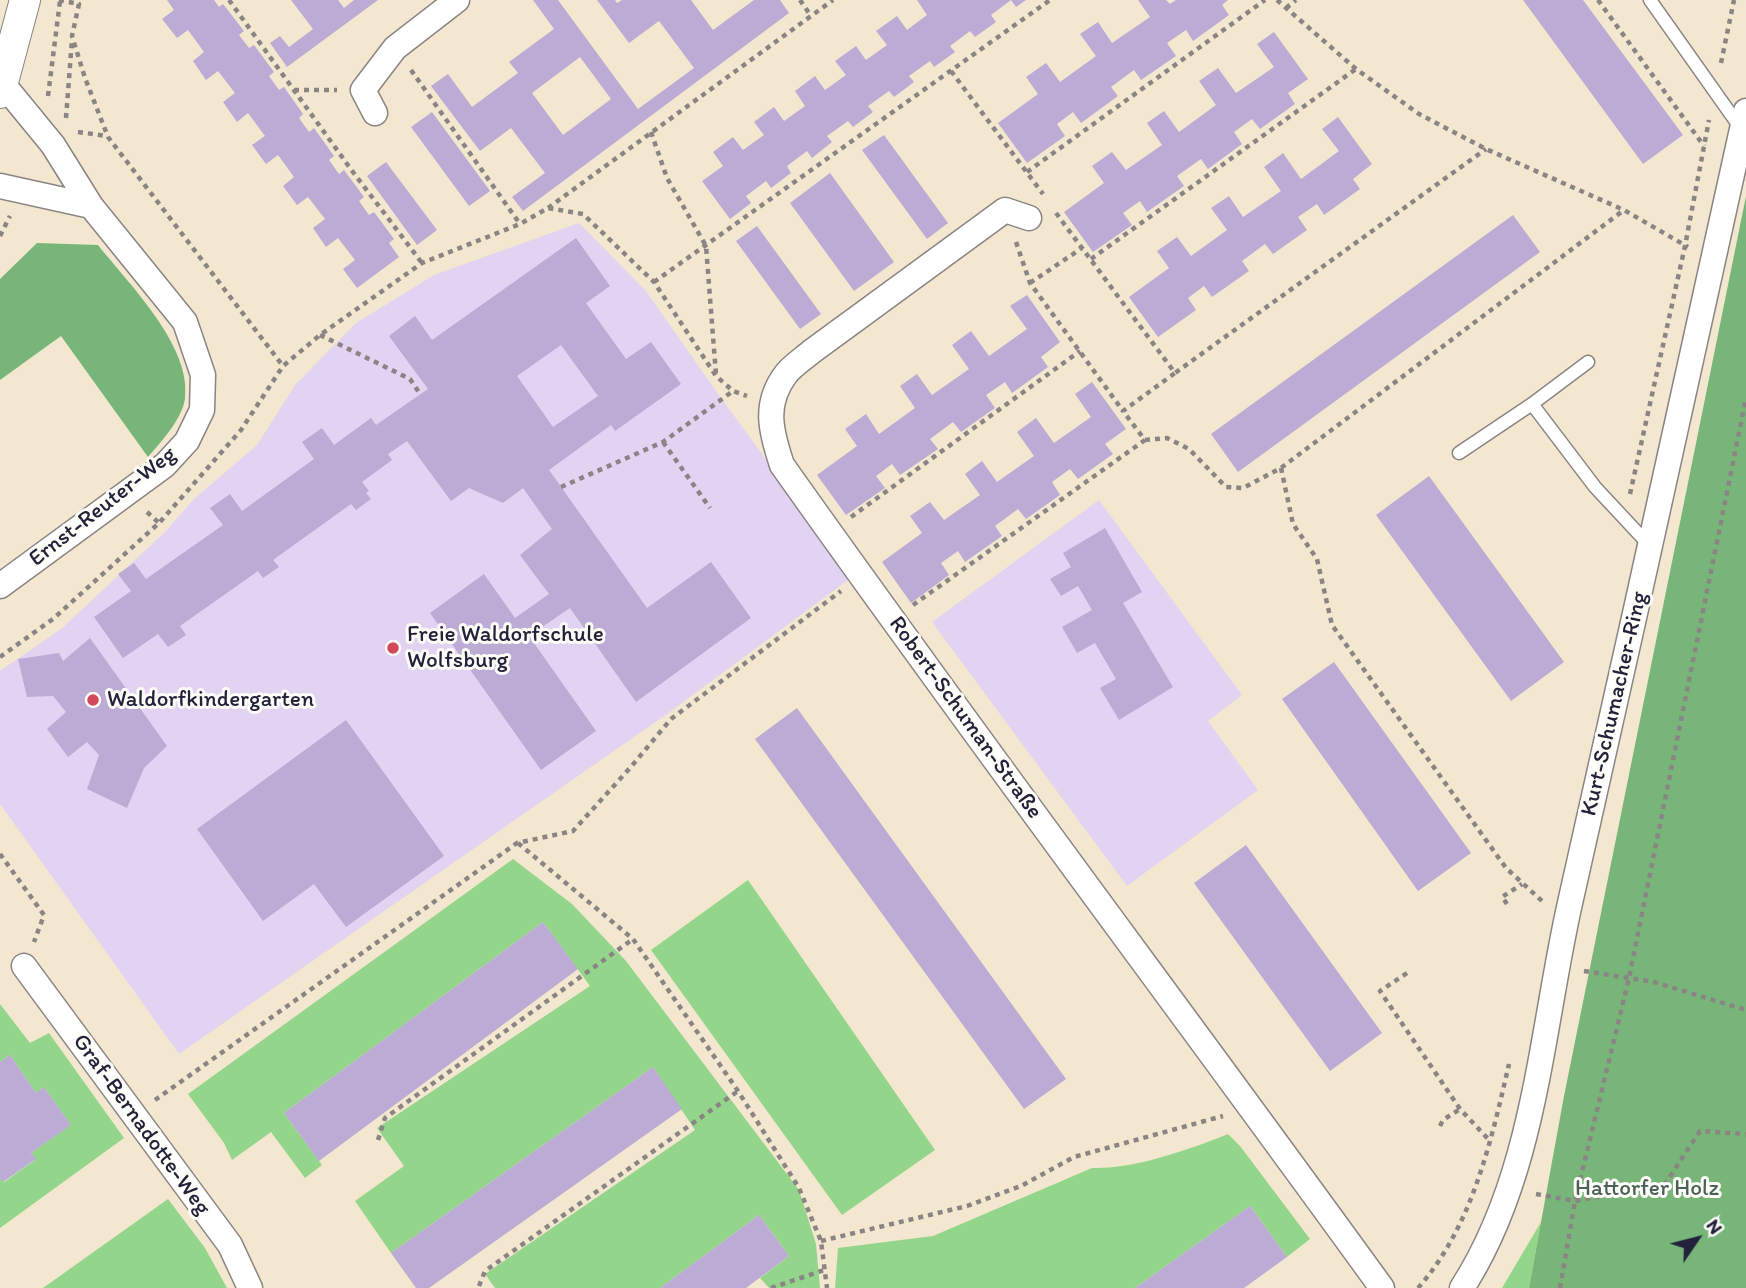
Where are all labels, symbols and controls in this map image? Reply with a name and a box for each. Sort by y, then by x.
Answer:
street label: Ernst-Reuter-Weg [24,441,182,573]
street label: Kurt-Schumacher-Ring [1576,589,1654,819]
street label: Robert-Schuman-Straße [882,611,1048,825]
place label: Freie Waldorfschule Wolfsburg [407,621,604,675]
marker: Freie Waldorfschule Wolfsburg [385,640,401,656]
place label: Waldorfkindergarten [107,686,314,714]
marker: Waldorfkindergarten [85,692,101,708]
street label: Graf-Bernadotte-Weg [66,1029,216,1221]
park label: Hattorfer Holz [1575,1175,1719,1203]
north arrow [1662,1204,1732,1274]
text: N [1702,1215,1728,1239]

